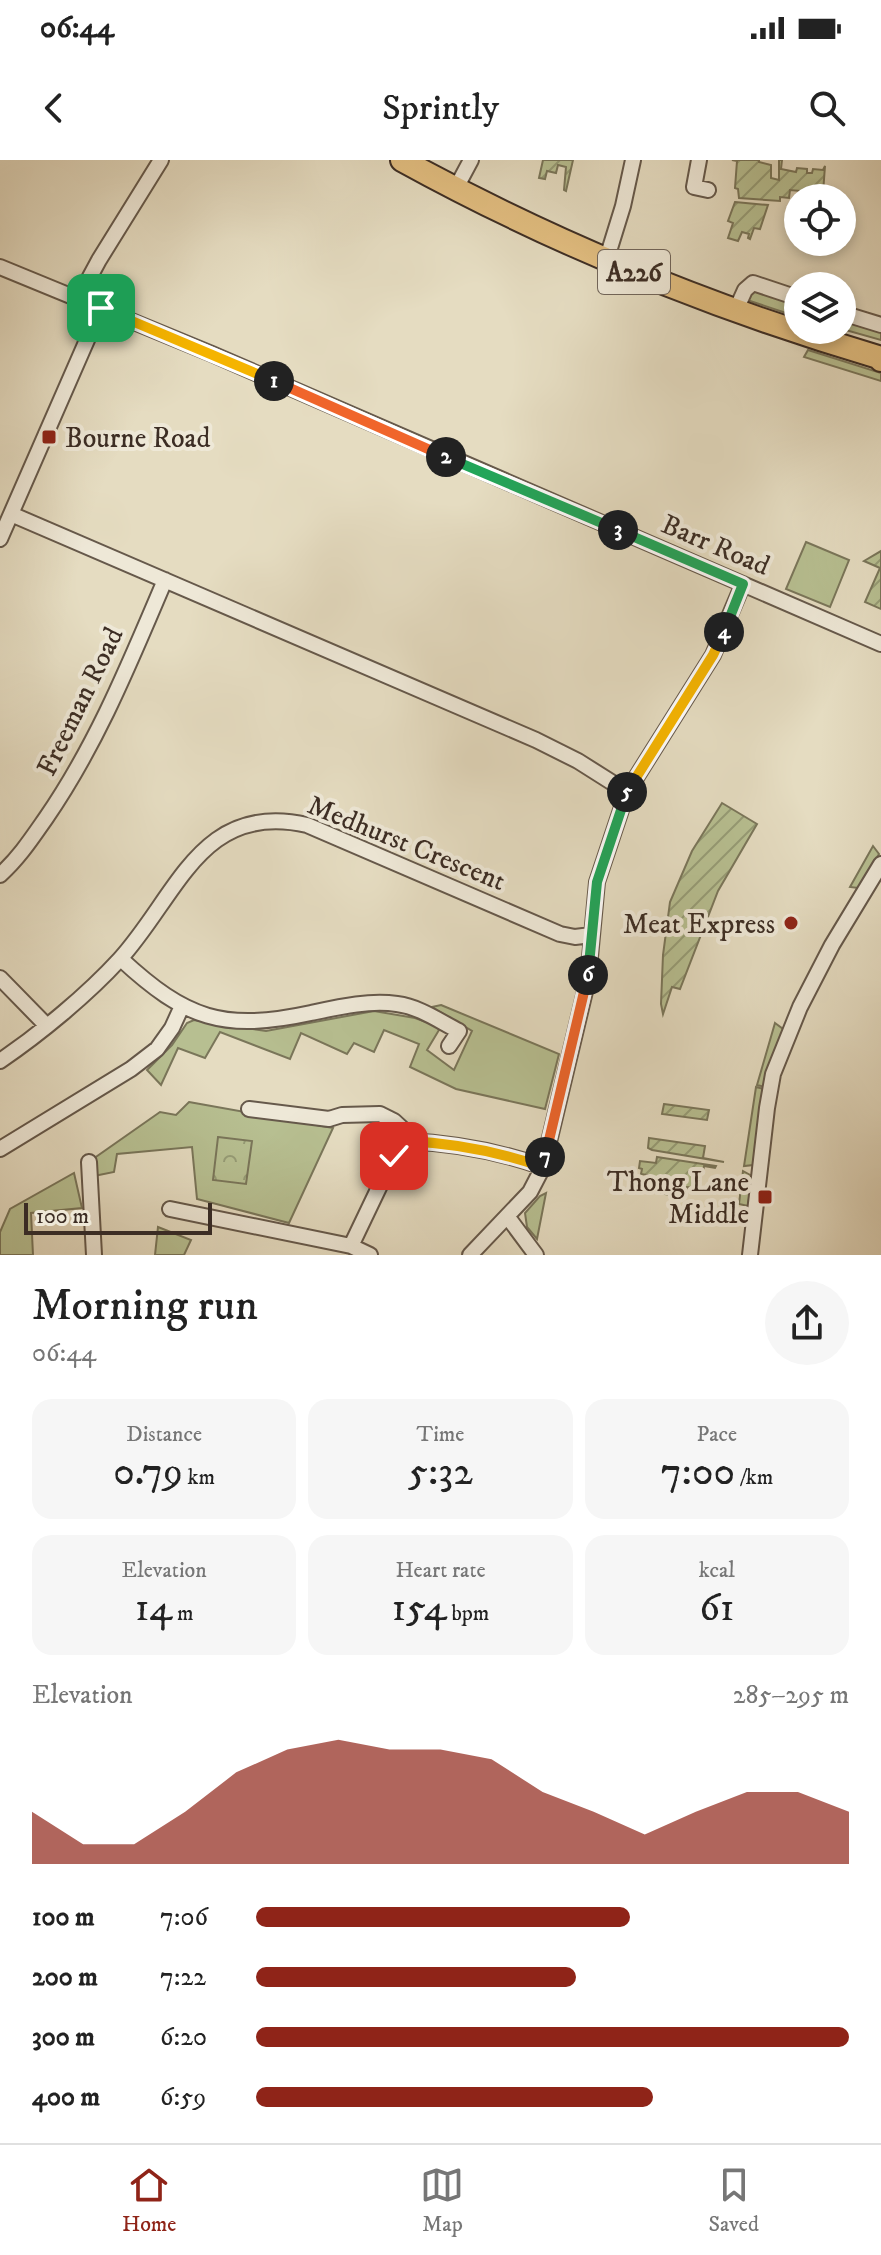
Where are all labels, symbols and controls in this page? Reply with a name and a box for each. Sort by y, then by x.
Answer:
text: 06:44 [40,10,114,47]
icon: back [32,86,76,130]
text: Sprintly [382,86,499,131]
icon: search [805,86,849,130]
map controls [784,184,856,344]
button: locate [784,184,856,256]
road number: A226 [598,250,670,294]
button: layers [784,272,856,344]
pin [67,274,135,342]
icon: arrive [79,286,123,330]
pin: 1 [254,361,294,401]
text: 1 [270,367,278,394]
place label: Bourne Road [65,421,210,456]
marker: Bourne Road [40,428,58,446]
pin: 2 [426,437,466,477]
text: 2 [441,443,451,470]
street label: Barr Road [656,507,775,584]
pin: 3 [598,510,638,550]
text: 3 [614,516,622,543]
pin: 4 [704,612,744,652]
text: 4 [718,618,730,645]
street label: Freeman Road [29,622,131,782]
pin: 5 [607,772,647,812]
text: 5 [622,778,632,805]
street label: Medhurst Crescent [302,788,511,899]
place label: Meat Express [623,907,775,942]
marker: Meat Express [782,914,800,932]
pin: 6 [568,955,608,995]
text: 6 [582,961,594,988]
pin [360,1122,428,1190]
icon: check [372,1134,416,1178]
pin: 7 [525,1137,565,1177]
text: 7 [539,1143,551,1170]
place label: Thong Lane Middle [607,1165,749,1232]
marker: Thong Lane Middle [756,1188,774,1206]
scale bar [24,1199,212,1235]
text: 100 m [36,1203,89,1230]
text: Morning run [32,1279,258,1334]
button: share [765,1281,849,1365]
text: 06:44 [32,1337,96,1370]
text: Distance [126,1421,202,1448]
text: Time [417,1421,464,1448]
text: Pace [696,1421,737,1448]
text: 0.79 [113,1448,183,1498]
text: 5:32 [408,1448,473,1498]
text: 7:00 [660,1448,735,1498]
text: km [183,1464,215,1491]
text: /km [735,1464,773,1491]
text: Elevation [122,1557,207,1584]
text: Heart rate [395,1557,486,1584]
text: kcal [699,1557,735,1584]
text: 14 [135,1584,172,1634]
text: 154 [392,1584,447,1634]
text: 61 [699,1584,734,1634]
text: m [172,1600,194,1627]
text: bpm [447,1600,489,1627]
text: Elevation [32,1679,133,1712]
text: 285–295 m [733,1679,849,1712]
text: 100 m [32,1901,95,1934]
text: 7:06 [160,1901,208,1934]
text: 200 m [32,1961,98,1994]
text: 7:22 [160,1961,206,1994]
text: 300 m [32,2021,95,2054]
text: 6:20 [160,2021,207,2054]
text: 400 m [32,2081,100,2114]
text: 6:59 [160,2081,206,2114]
tab: Home [122,2163,176,2238]
tab: Map [420,2163,464,2238]
tab: Saved [708,2163,759,2238]

